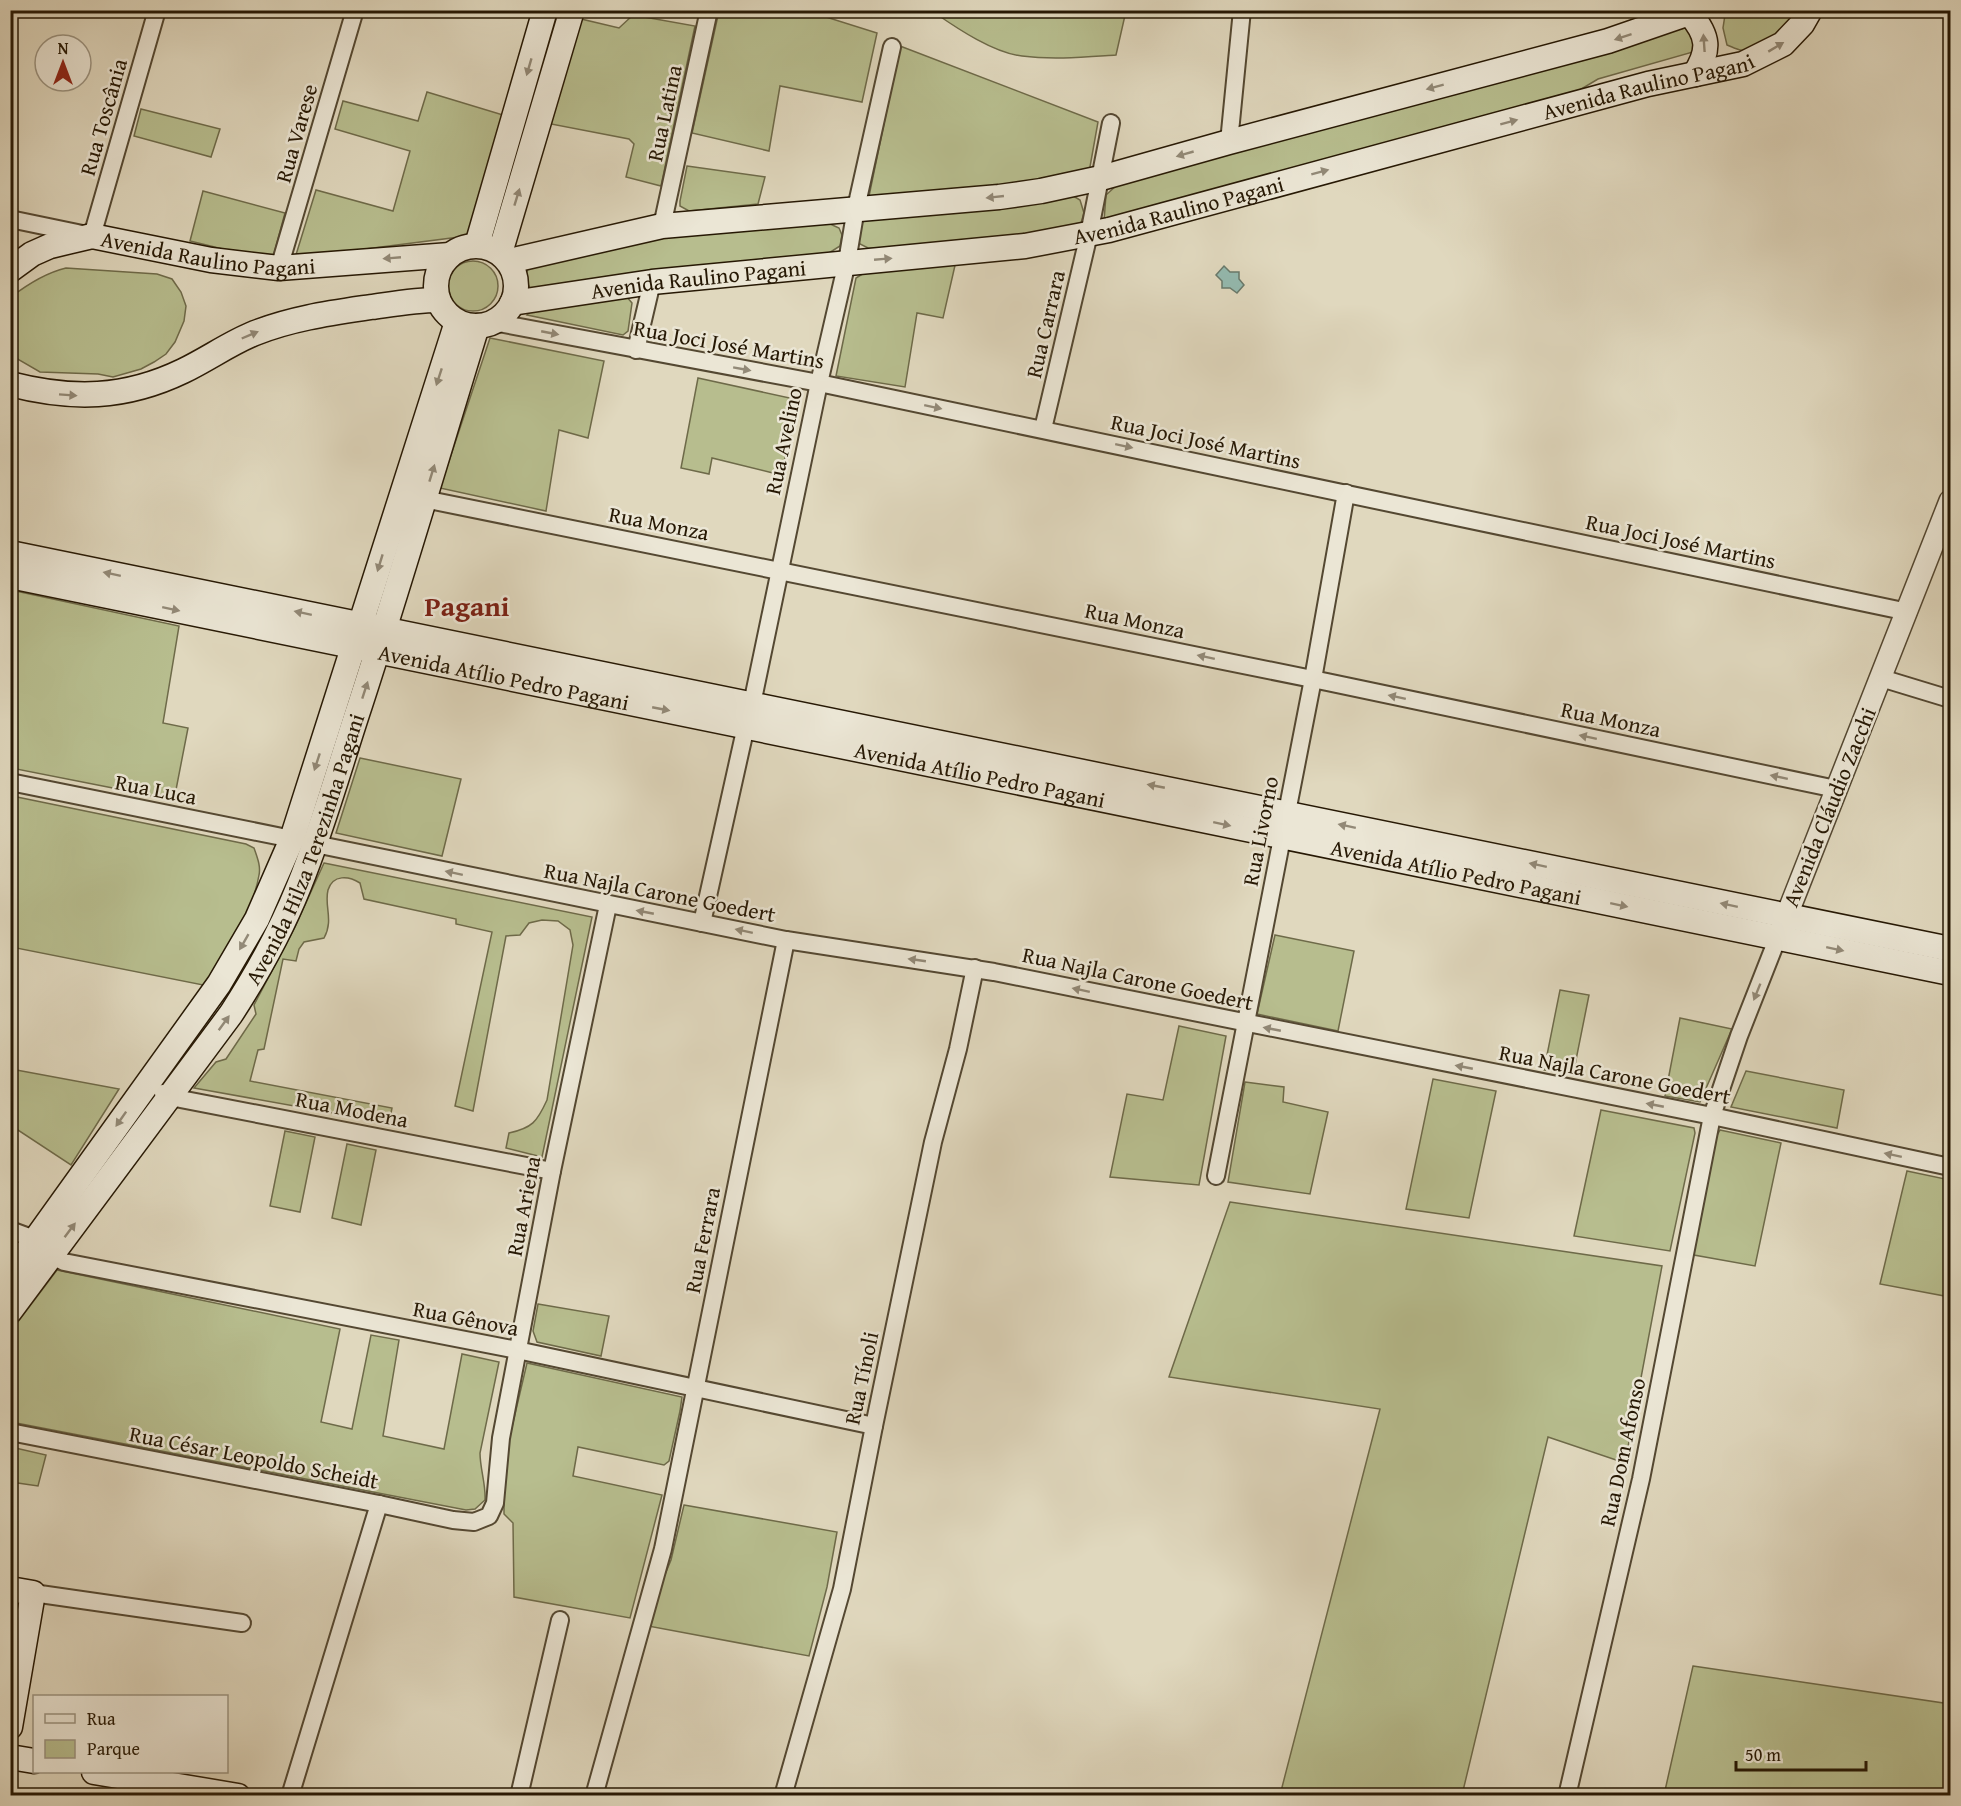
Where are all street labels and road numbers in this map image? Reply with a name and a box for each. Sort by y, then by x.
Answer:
street label: Avenida Raulino Pagani [1539,45,1760,128]
street label: Rua Toscânia [71,54,135,179]
street label: Rua Latina [638,61,690,164]
street label: Rua Varese [267,80,325,186]
street label: Avenida Raulino Pagani [1071,167,1287,252]
street label: Avenida Raulino Pagani [98,222,316,284]
street label: Avenida Raulino Pagani [588,251,808,307]
street label: Rua Carrara [1017,266,1073,381]
street label: Rua Joci José Martins [631,311,827,377]
street label: Rua Avelino [756,384,810,498]
street label: Rua Joci José Martins [1108,405,1304,477]
street label: Rua Monza [606,498,712,548]
street label: Rua Joci José Martins [1583,505,1779,577]
street label: Rua Monza [1082,594,1189,646]
street label: Avenida Atílio Pedro Pagani [376,636,632,718]
street label: Rua Monza [1558,693,1665,745]
street label: Avenida Cláudio Zacchi [1774,702,1884,912]
street label: Avenida Hilza Terezinha Pagani [237,709,372,991]
street label: Avenida Atílio Pedro Pagani [852,733,1108,816]
street label: Rua Luca [112,765,200,813]
street label: Rua Livorno [1234,773,1286,889]
street label: Avenida Atílio Pedro Pagani [1328,831,1584,913]
street label: Rua Najla Carone Goedert [542,854,779,930]
street label: Rua Najla Carone Goedert [1020,938,1257,1018]
street label: Rua Najla Carone Goedert [1497,1036,1734,1112]
street label: Rua Modena [293,1082,412,1136]
street label: Rua Ariena [498,1153,549,1259]
street label: Rua Ferrara [676,1184,728,1296]
street label: Rua Gênova [410,1292,522,1344]
street label: Rua Tínoli [836,1329,886,1427]
street label: Rua Dom Afonso [1591,1375,1653,1529]
street label: Rua César Leopoldo Scheidt [127,1417,381,1497]

